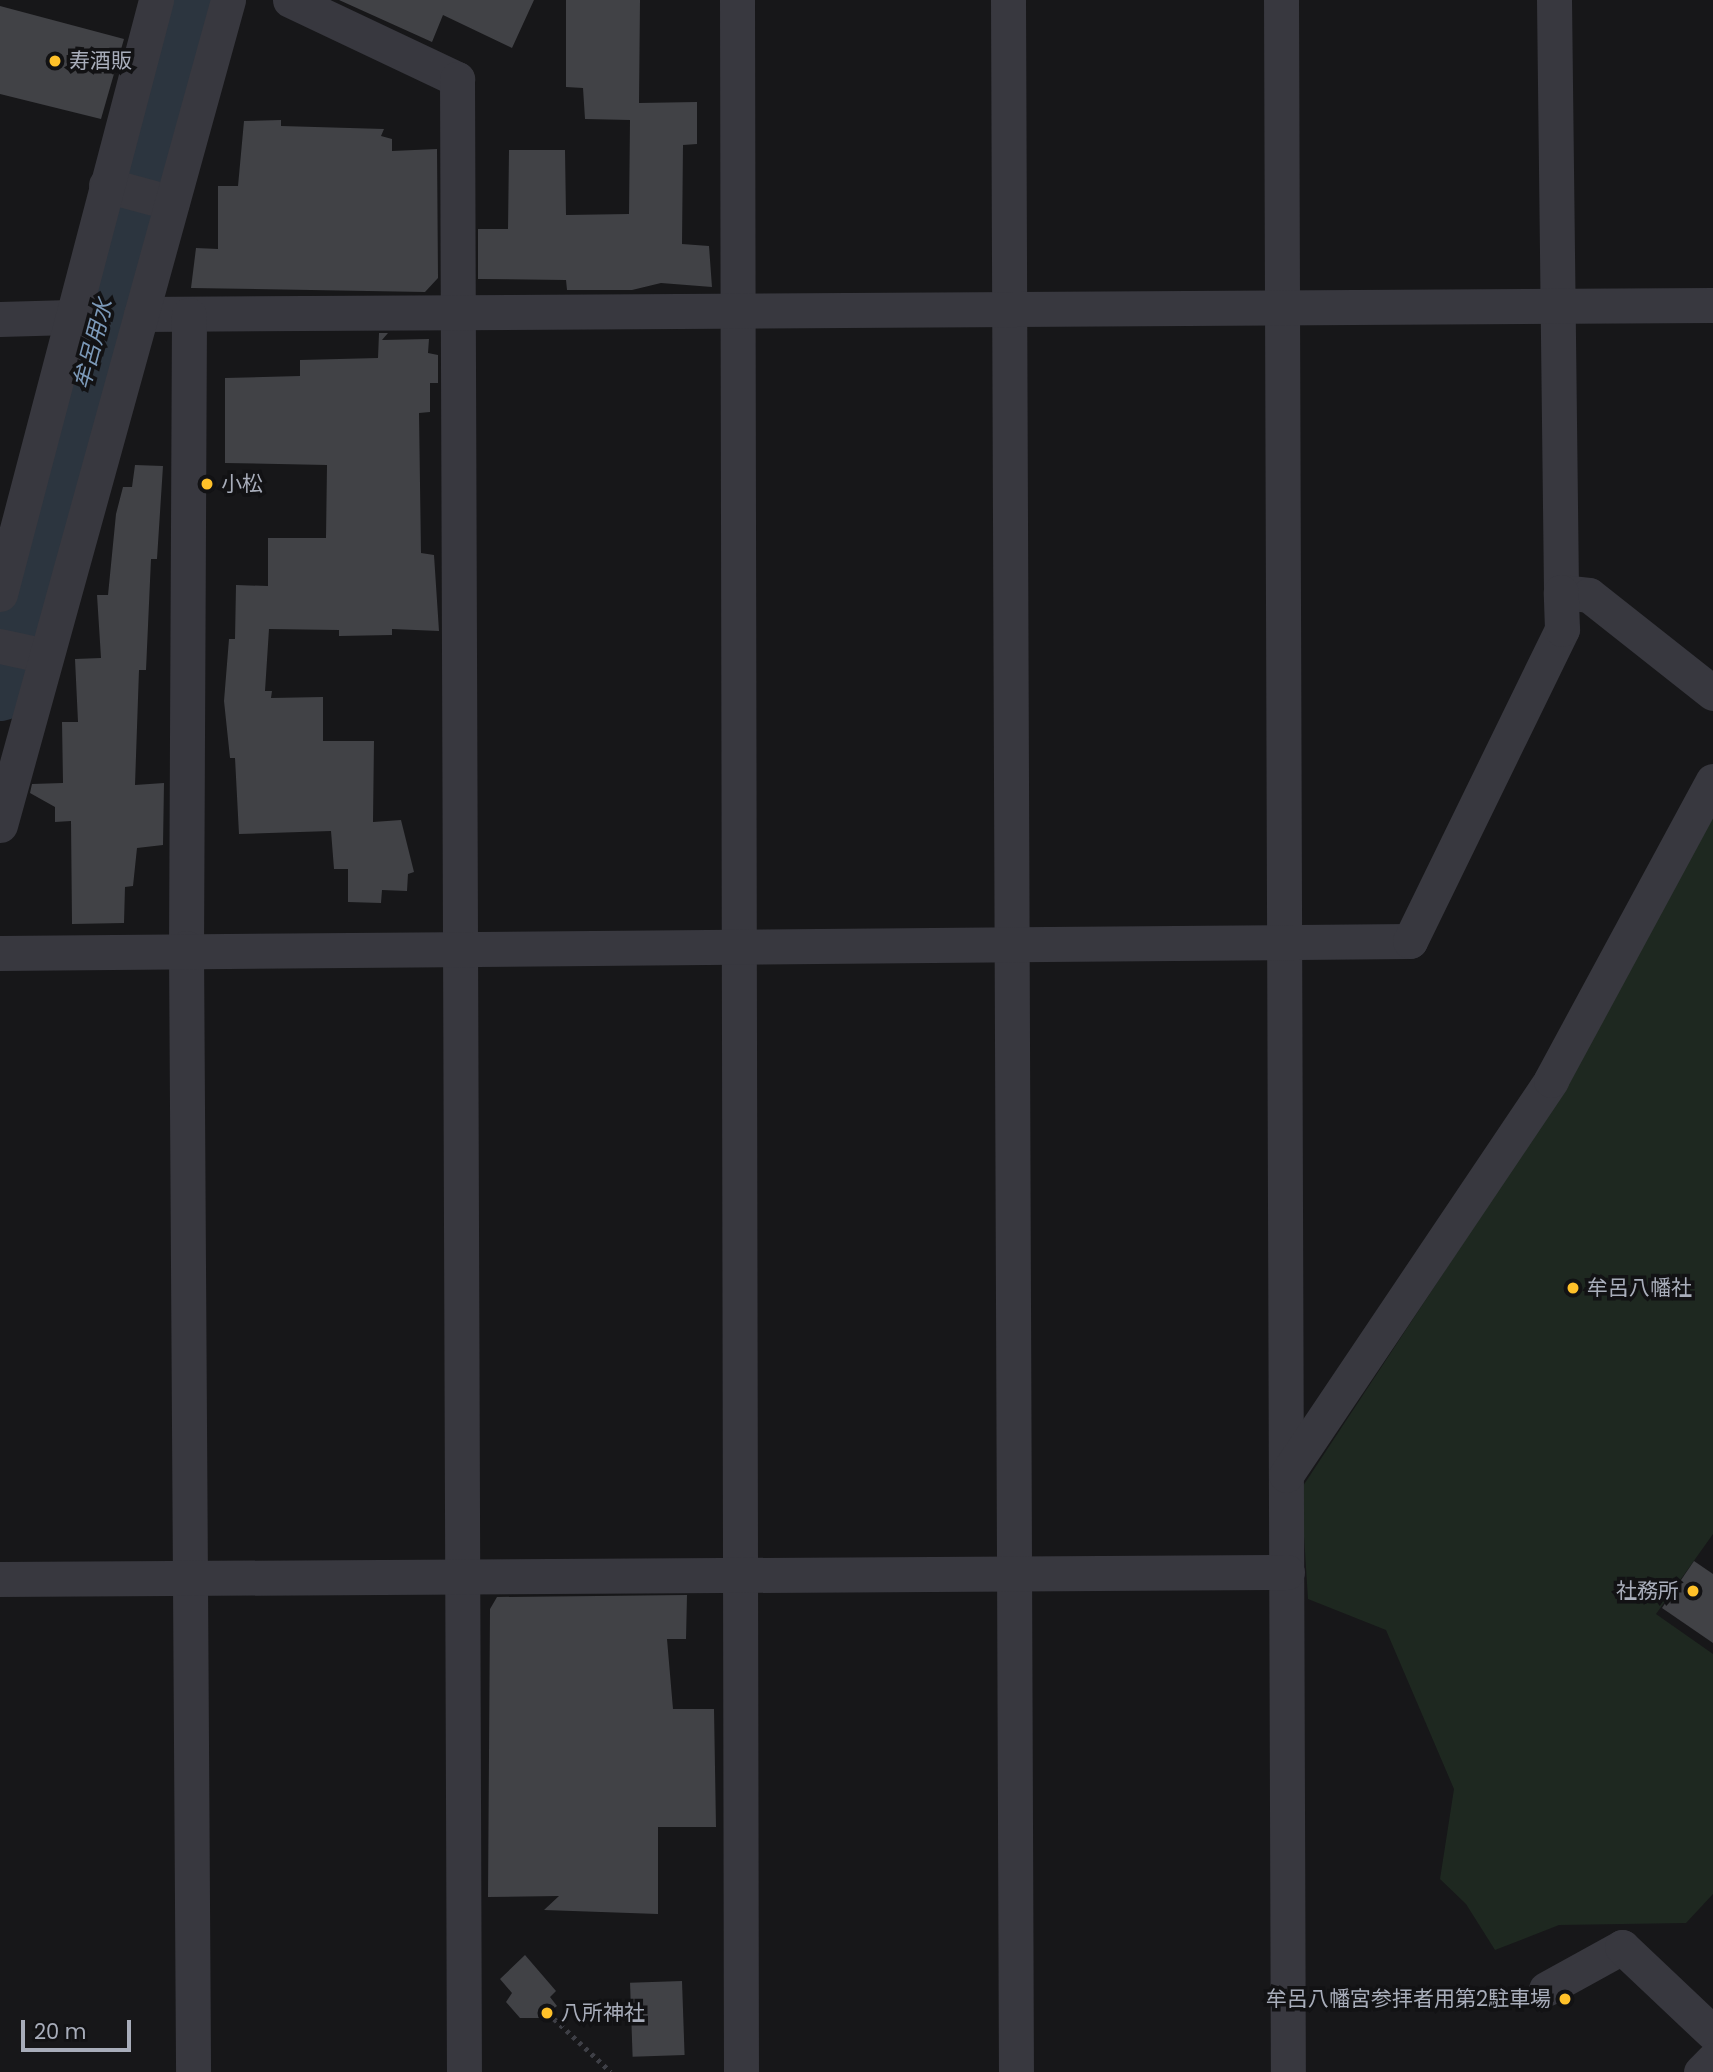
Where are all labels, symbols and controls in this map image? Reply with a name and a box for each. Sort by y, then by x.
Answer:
place label: 寿酒販 [69,48,132,74]
marker: 寿酒販 [47,53,63,69]
water label: 牟呂用水 [68,296,118,392]
place label: 小松 [221,471,263,497]
marker: 小松 [199,476,215,492]
place label: 牟呂八幡社 [1587,1275,1692,1301]
marker: 牟呂八幡社 [1565,1280,1581,1296]
place label: 社務所 [1616,1578,1679,1604]
marker: 社務所 [1685,1583,1701,1599]
place label: 牟呂八幡宮参拝者用第2駐車場 [1266,1986,1551,2012]
marker: 牟呂八幡宮参拝者用第2駐車場 [1557,1991,1573,2007]
place label: 八所神社 [561,2000,645,2026]
marker: 八所神社 [539,2005,555,2021]
scale bar [24,2006,135,2050]
text: 20 m [34,2017,87,2046]

